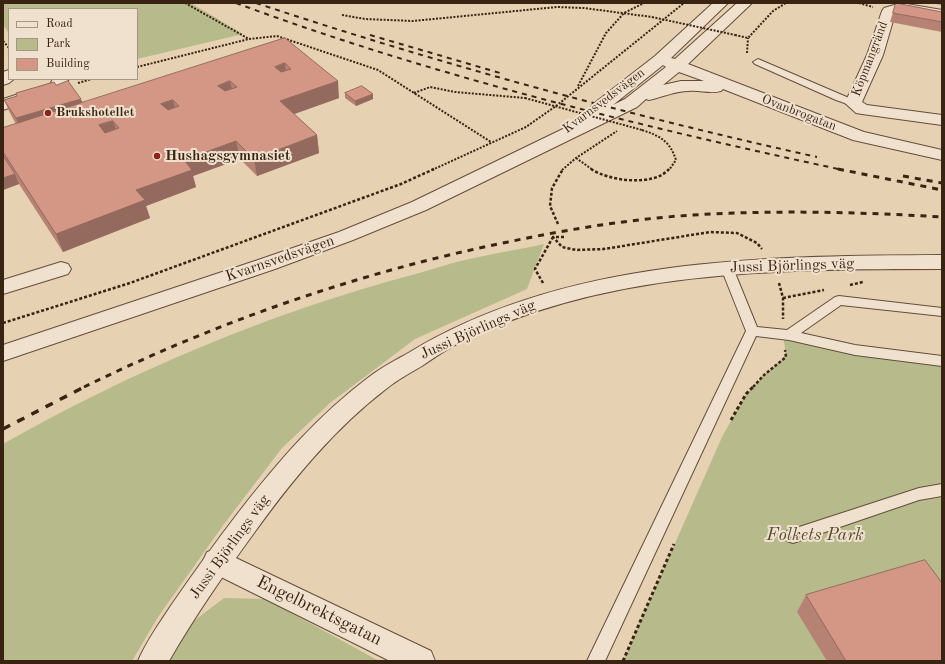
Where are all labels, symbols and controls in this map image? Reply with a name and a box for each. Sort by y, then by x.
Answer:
legend [8,8,138,80]
text: Road [46,18,73,30]
street label: Köpmangränd [848,19,892,99]
text: Park [46,38,71,50]
text: Building [46,58,90,70]
street label: Kvarnsvedsvägen [560,65,648,137]
street label: Ovanbrogatan [759,92,839,134]
place label: Brukshotellet [56,105,134,121]
marker: Brukshotellet [43,108,53,118]
place label: Hushagsgymnasiet [165,147,290,165]
marker: Hushagsgymnasiet [152,151,162,161]
street label: Kvarnsvedsvägen [223,232,337,286]
street label: Jussi Björlings väg [729,255,855,277]
street label: Jussi Björlings väg [417,296,539,364]
street label: Jussi Björlings väg [186,491,274,603]
park label: Folkets Park [766,524,864,546]
street label: Engelbrektsgatan [253,571,385,651]

